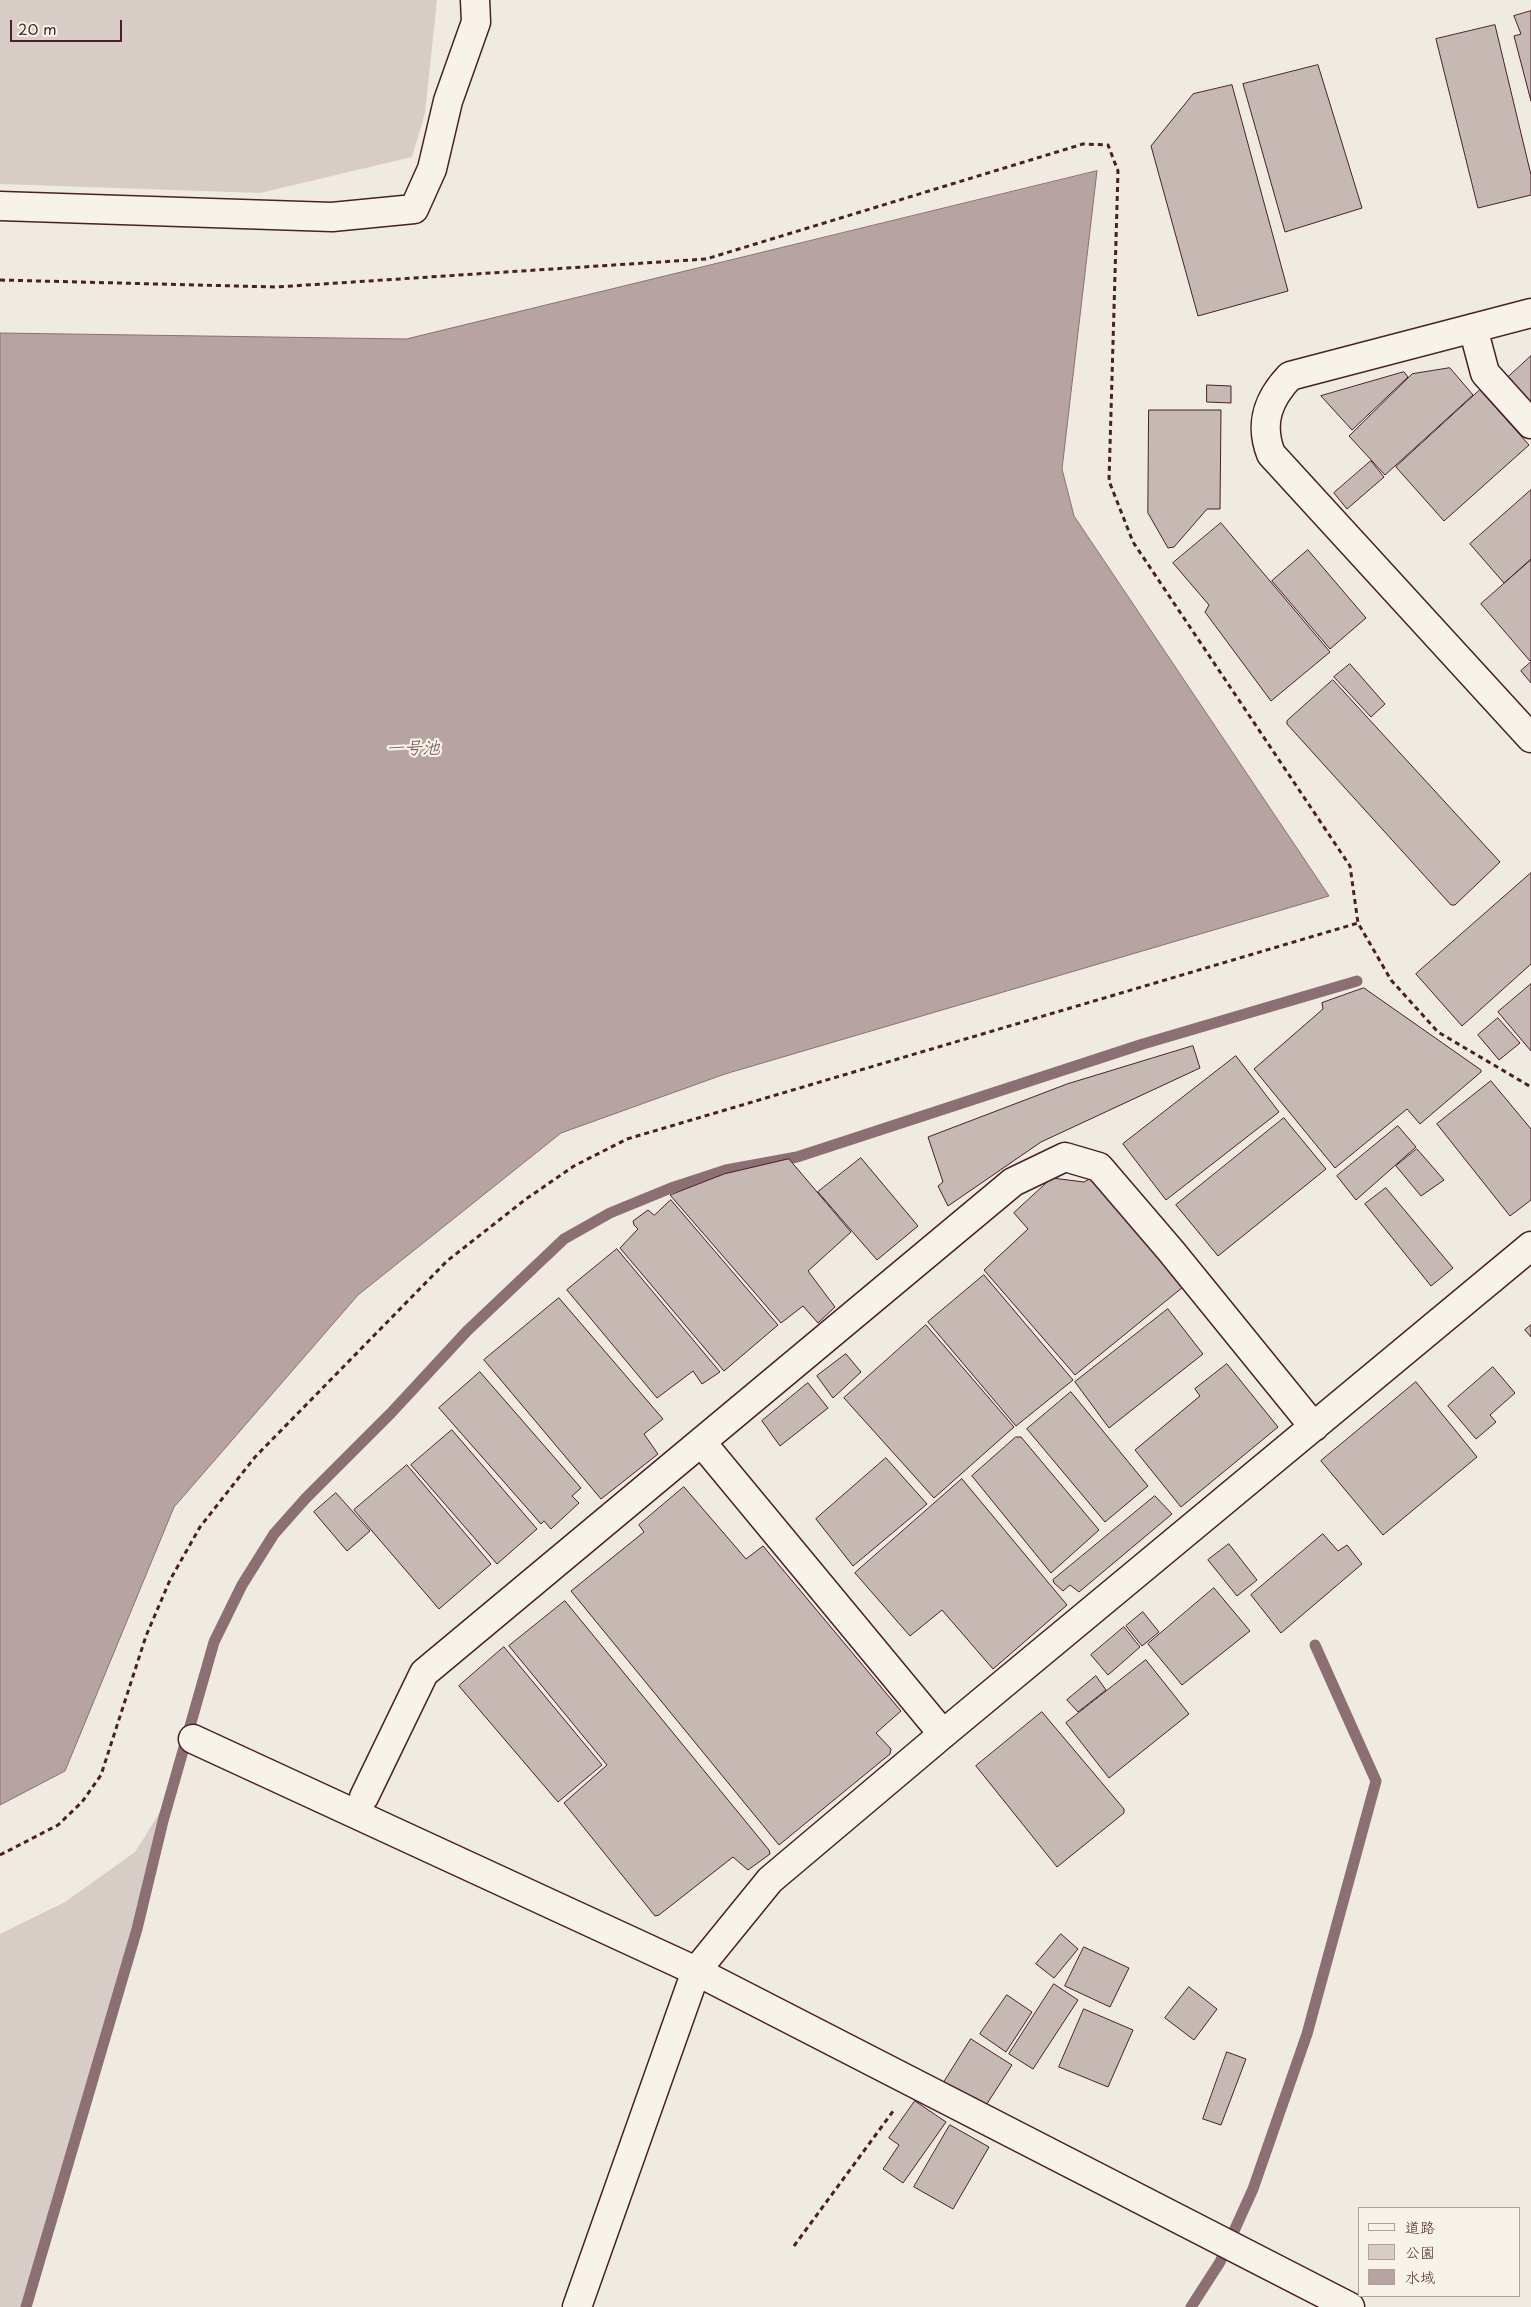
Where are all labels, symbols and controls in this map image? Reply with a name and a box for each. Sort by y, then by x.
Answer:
scale bar [12,10,125,42]
text: 20 m [18,17,57,40]
water label: 一号池 [386,738,440,760]
legend [1358,2207,1521,2297]
text: 道路 [1405,2215,1435,2238]
text: 公園 [1405,2240,1435,2263]
text: 水域 [1405,2265,1435,2288]

